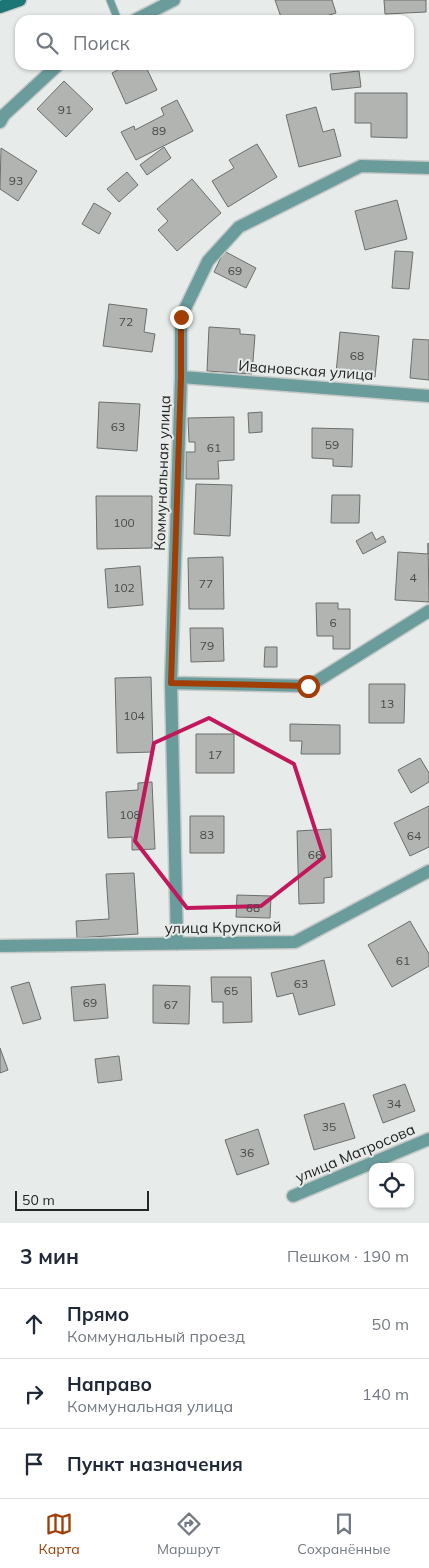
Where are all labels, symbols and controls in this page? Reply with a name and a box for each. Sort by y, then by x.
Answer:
search box [15,15,414,70]
icon: search [33,29,61,57]
text: Поиск [73,31,130,55]
house number: 91 [58,102,72,117]
house number: 89 [152,123,166,138]
house number: 93 [9,173,23,188]
house number: 69 [228,263,242,278]
route end [170,306,193,329]
house number: 72 [119,314,133,329]
house number: 68 [350,348,364,363]
street label: Ивановская улица [238,356,374,384]
street label: Коммунальная улица [150,395,174,551]
house number: 63 [111,419,125,434]
house number: 59 [325,437,339,452]
house number: 61 [207,440,221,455]
house number: 100 [113,515,135,530]
house number: 4 [409,570,417,585]
house number: 77 [199,576,213,591]
house number: 102 [113,580,135,595]
house number: 6 [329,615,337,630]
house number: 79 [200,638,214,653]
route start [297,675,320,698]
house number: 13 [380,696,394,711]
house number: 104 [123,708,145,723]
house number: 17 [208,747,222,762]
house number: 108 [119,807,141,822]
house number: 83 [200,827,214,842]
house number: 64 [407,828,421,843]
house number: 66 [308,847,322,862]
house number: 68 [246,900,260,915]
street label: улица Крупской [164,916,282,938]
house number: 61 [396,953,410,968]
house number: 63 [294,976,308,991]
house number: 65 [224,983,238,998]
house number: 69 [83,995,97,1010]
house number: 67 [164,997,178,1012]
house number: 34 [387,1096,401,1111]
street label: улица Матросова [292,1119,418,1187]
house number: 35 [322,1119,336,1134]
house number: 36 [240,1145,254,1160]
map controls [369,1163,414,1208]
button: locate [369,1163,414,1208]
scale bar [15,1188,149,1211]
text: 50 m [22,1191,55,1209]
text: 3 мин [20,1243,79,1269]
text: Пешком · 190 m [287,1246,409,1266]
text: Прямо [67,1302,129,1326]
icon: ahead [20,1310,48,1338]
text: 50 m [372,1314,409,1334]
text: Коммунальный проезд [67,1326,245,1346]
text: Направо [67,1372,152,1396]
icon: right [20,1380,48,1408]
text: 140 m [362,1384,409,1404]
text: Коммунальная улица [67,1396,233,1416]
icon: arrive [20,1450,48,1478]
text: Пункт назначения [67,1452,243,1476]
tab: Карта [39,1510,80,1558]
tab: Маршрут [157,1510,220,1558]
tab: Сохранённые [297,1510,390,1558]

